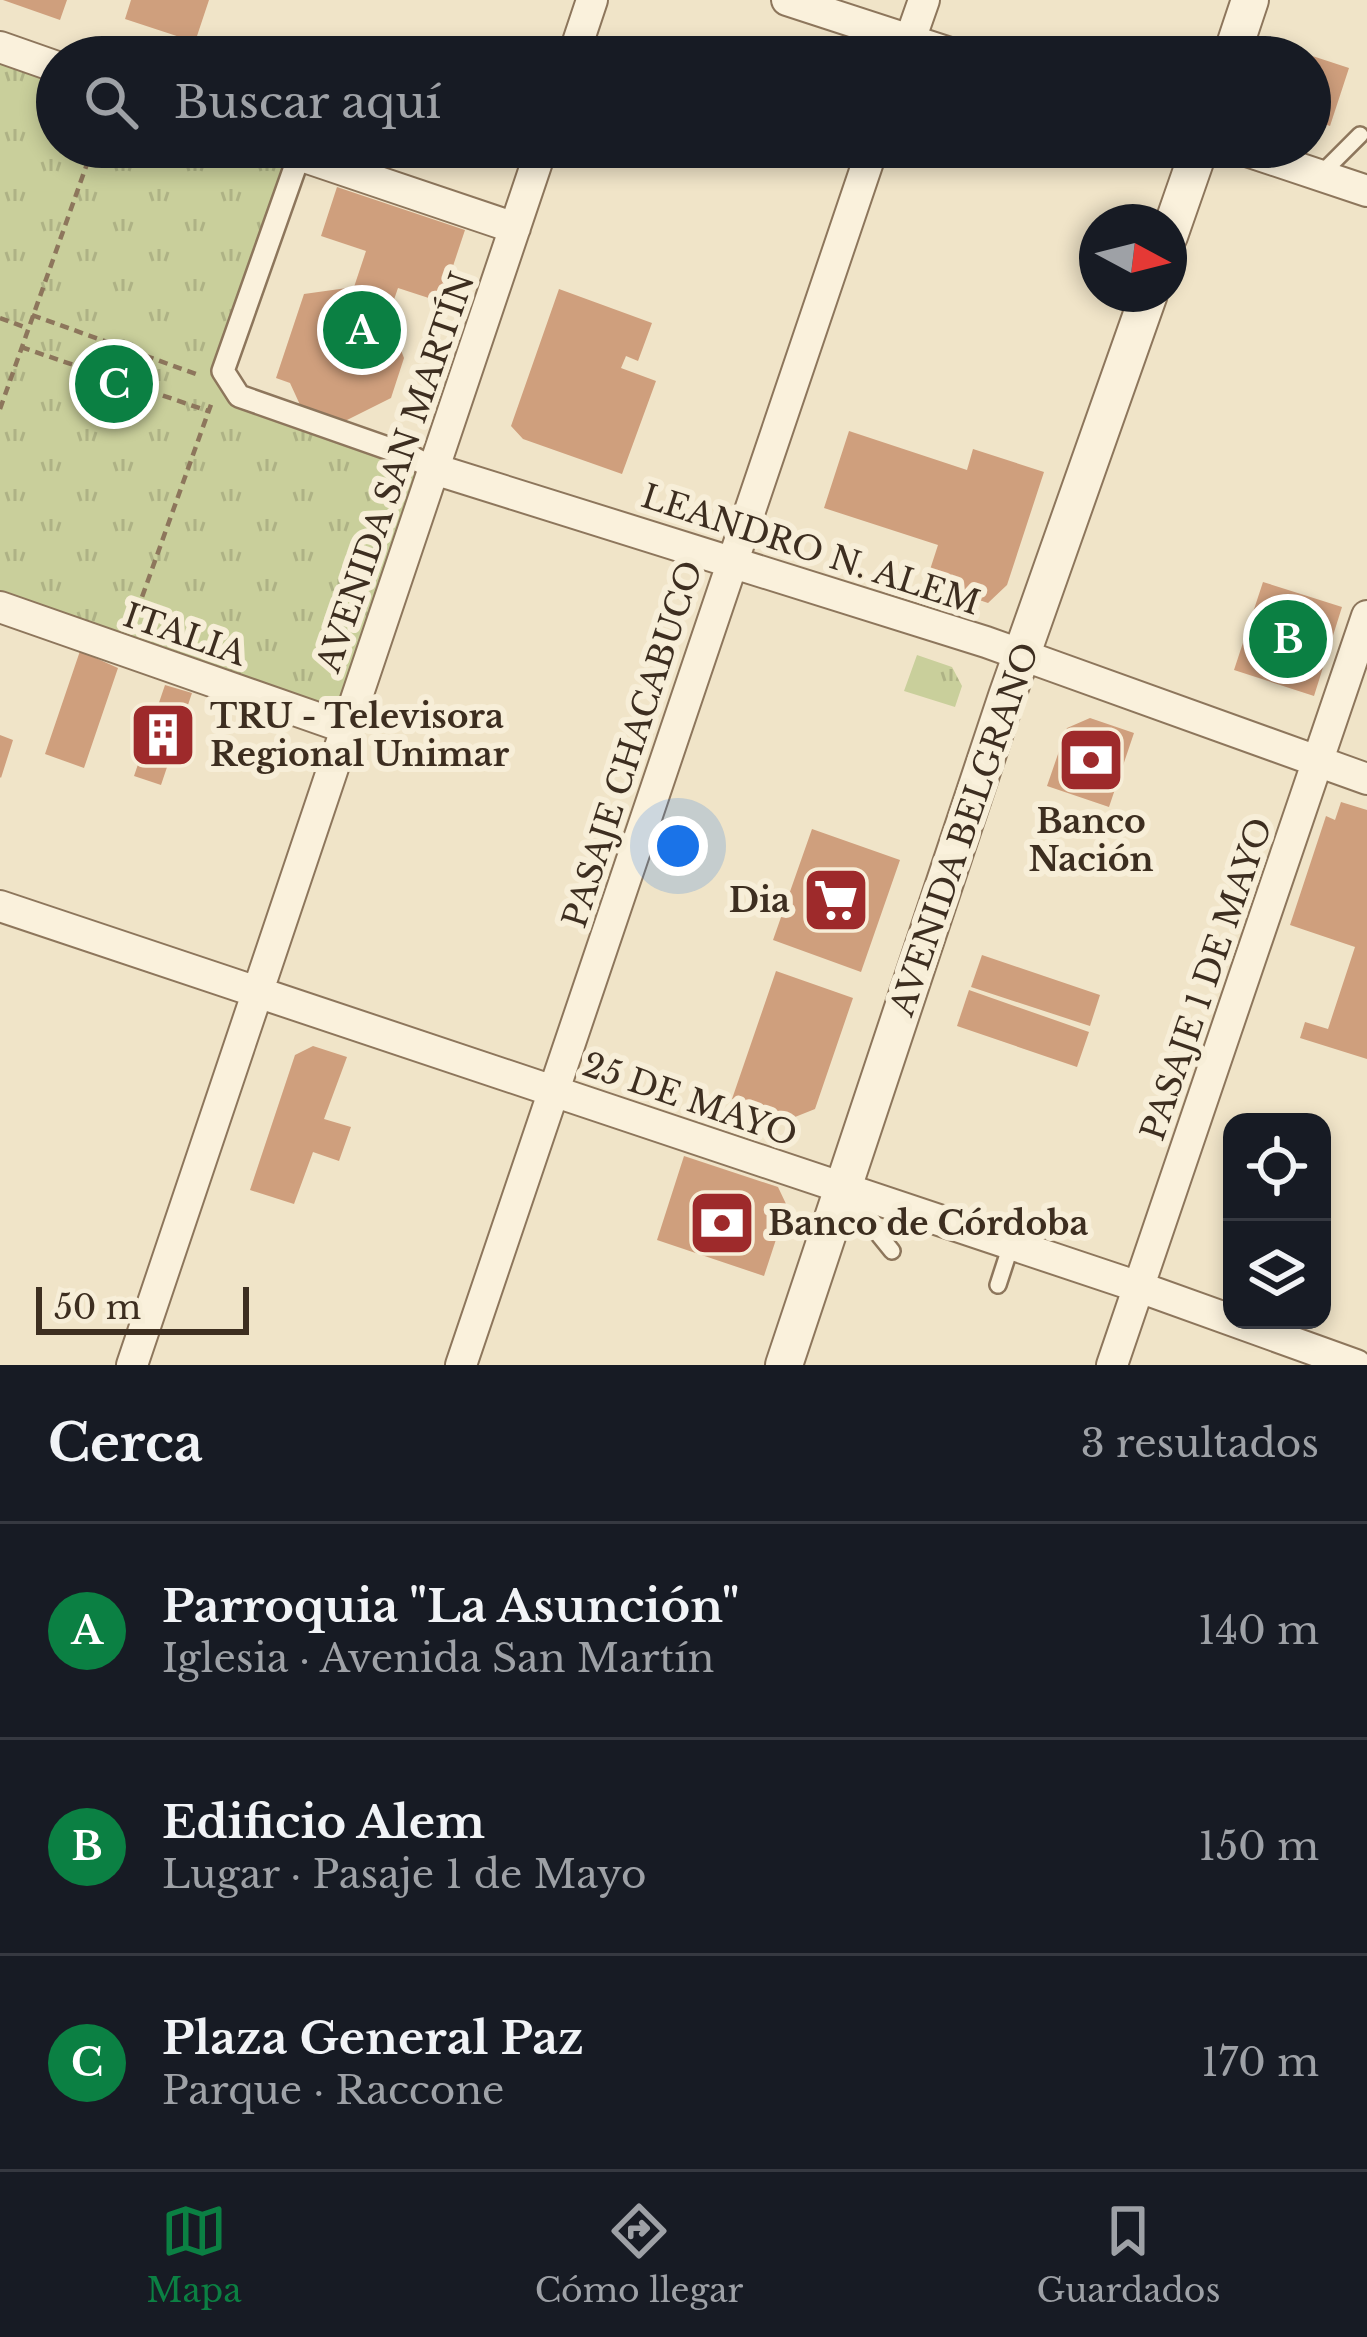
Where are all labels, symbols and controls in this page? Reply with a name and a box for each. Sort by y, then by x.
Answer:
search box [36,36,1331,168]
icon: search [78,69,144,135]
text: Buscar aquí [174,74,441,130]
north arrow [1079,204,1187,312]
street label: AVENIDA SAN MARTÍN [308,266,482,678]
pin: A [323,285,401,375]
pin: C [75,339,153,429]
street label: LEANDRO N. ALEM [636,475,985,624]
street label: PASAJE CHACABUCO [554,556,711,933]
pin: B [1249,594,1327,684]
street label: ITALIA [118,595,252,675]
street label: AVENIDA BELGRANO [881,637,1048,1022]
place label: TRU - Televisora Regional Unimar [210,696,510,775]
building icon: TRU - Televisora Regional Unimar [128,700,198,770]
bank icon: Banco Nación [1056,725,1126,795]
place label: Banco Nación [1028,801,1154,880]
street label: PASAJE 1 DE MAYO [1132,813,1281,1146]
your location [648,816,708,876]
supermarket icon: Dia [801,865,871,935]
place label: Dia [729,880,790,921]
street label: 25 DE MAYO [577,1044,802,1155]
map controls [1223,1113,1331,1329]
button: locate [1223,1113,1331,1221]
bank icon: Banco de Córdoba [687,1188,757,1258]
place label: Banco de Córdoba [768,1203,1089,1244]
button: layers [1223,1221,1331,1329]
scale bar [36,1281,249,1334]
text: 50 m [54,1287,141,1328]
text: Cerca [48,1412,203,1475]
text: 3 resultados [1081,1419,1319,1468]
text: Parroquia "La Asunción" [162,1578,739,1634]
text: A [71,1606,103,1655]
text: 140 m [1198,1606,1319,1655]
text: Iglesia · Avenida San Martín [162,1634,714,1683]
text: Edificio Alem [162,1794,485,1850]
text: B [71,1822,103,1871]
text: 150 m [1199,1822,1319,1871]
text: Lugar · Pasaje 1 de Mayo [162,1850,647,1899]
text: Plaza General Paz [162,2010,584,2066]
text: C [71,2038,103,2087]
text: 170 m [1201,2038,1319,2087]
text: Parque · Raccone [162,2066,504,2115]
tab: Mapa [147,2198,242,2311]
tab: Cómo llegar [535,2198,743,2311]
tab: Guardados [1036,2198,1220,2311]

